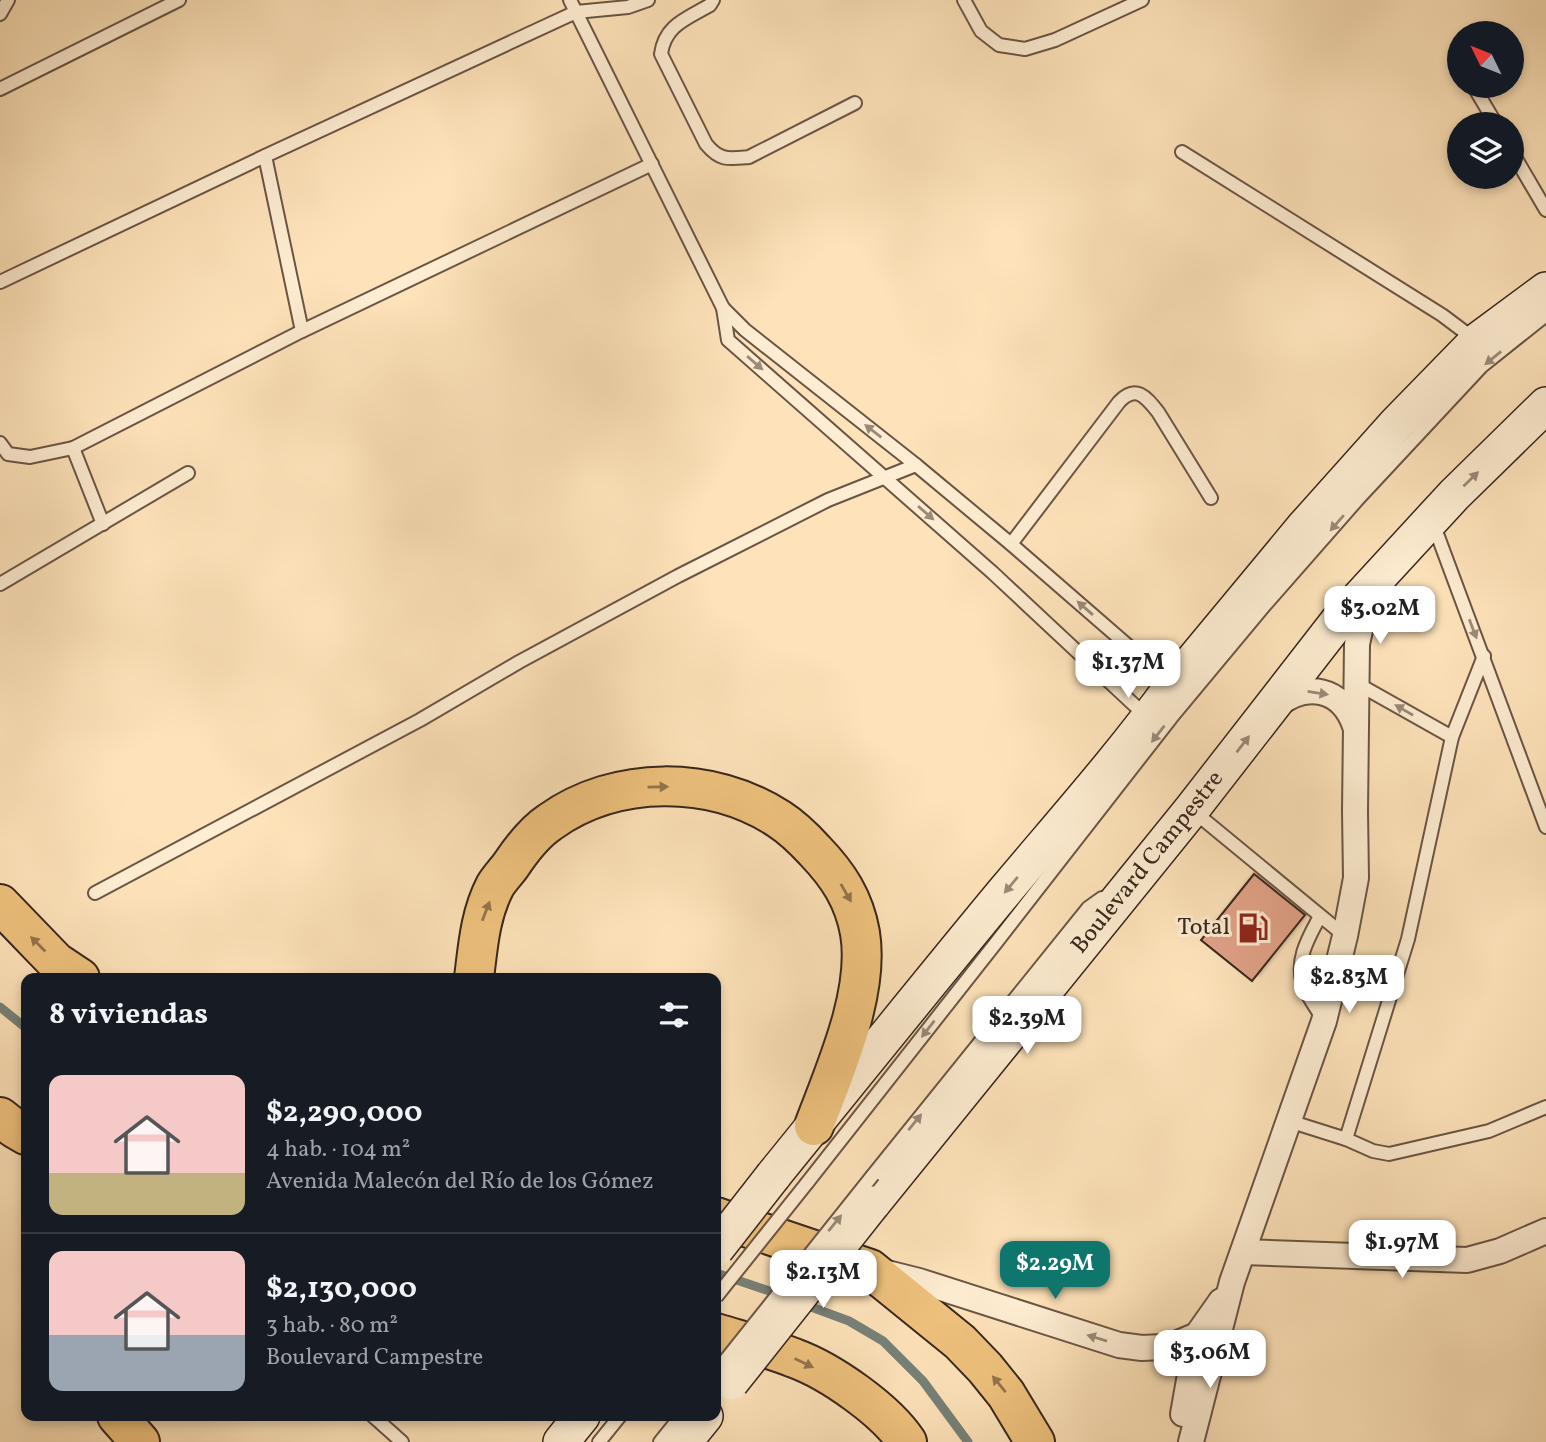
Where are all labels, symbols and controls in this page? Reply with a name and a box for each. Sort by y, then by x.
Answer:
north arrow [1447,21,1524,98]
map controls [1447,21,1524,189]
button: layers [1447,112,1524,189]
one-way arrow [1484,350,1502,365]
one-way arrow [746,355,764,371]
one-way arrow [864,423,882,438]
one-way arrow [1462,470,1479,487]
one-way arrow [917,505,935,521]
one-way arrow [1329,514,1345,531]
pin: $3.02M [1323,586,1437,646]
text: $3.02M [1340,593,1420,625]
one-way arrow [1076,600,1094,616]
one-way arrow [1468,618,1479,639]
pin: $1.37M [1071,640,1185,700]
text: $1.37M [1091,647,1165,679]
one-way arrow [1307,688,1329,699]
one-way arrow [1395,704,1414,716]
one-way arrow [1151,725,1166,743]
one-way arrow [1236,736,1251,754]
street label: Boulevard Campestre [1064,764,1232,962]
one-way arrow [648,781,670,792]
one-way arrow [1003,876,1018,894]
one-way arrow [840,883,852,902]
one-way arrow [481,901,492,922]
place label: Total [1177,911,1230,945]
fuel station icon: Total [1236,911,1270,945]
one-way arrow [30,936,47,952]
pin: $2.83M [1292,956,1406,1015]
text: $2.83M [1310,962,1388,994]
text: 8 viviendas [49,994,208,1036]
icon: filters [655,996,693,1034]
pin: $2.39M [970,996,1084,1056]
text: $2.39M [988,1003,1066,1035]
one-way arrow [921,1021,936,1038]
text: $2,290,000 [266,1092,422,1134]
icon: home [105,1103,189,1187]
one-way arrow [908,1113,923,1131]
text: 4 hab. · 104 m² [266,1134,410,1166]
text: Avenida Malecón del Río de los Gómez [266,1166,654,1198]
one-way arrow [827,1214,842,1232]
pin: $1.97M [1345,1220,1459,1280]
text: $1.97M [1365,1227,1439,1259]
pin: $2.29M [998,1242,1112,1301]
text: $2.29M [1016,1248,1094,1280]
pin: $2.13M [766,1250,880,1310]
text: $2.13M [786,1257,860,1289]
text: $2,130,000 [266,1268,417,1310]
icon: home [105,1279,189,1363]
text: 3 hab. · 80 m² [266,1310,398,1342]
pin: $3.06M [1153,1330,1267,1390]
one-way arrow [1087,1333,1108,1343]
text: $3.06M [1170,1337,1250,1369]
text: Boulevard Campestre [266,1342,483,1374]
one-way arrow [794,1357,814,1368]
one-way arrow [991,1376,1006,1394]

